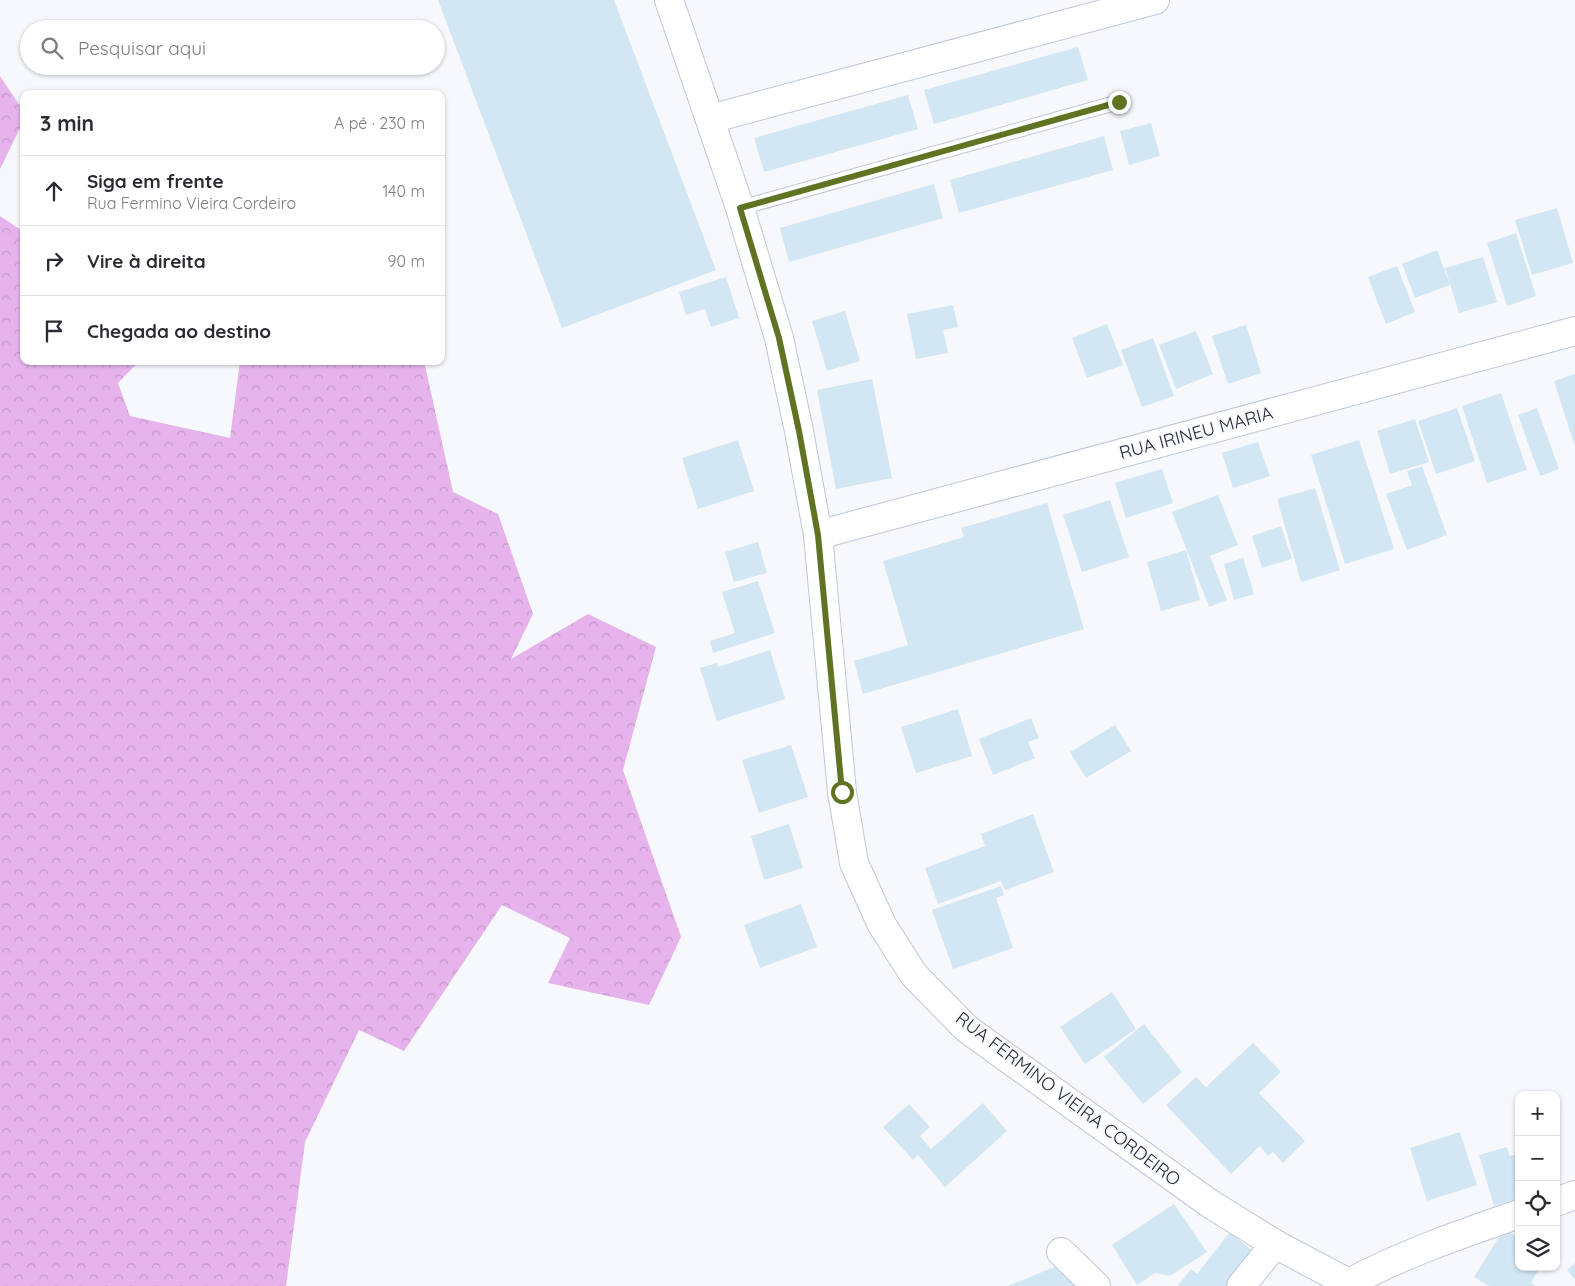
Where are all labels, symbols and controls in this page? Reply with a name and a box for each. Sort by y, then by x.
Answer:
search box [20,20,445,75]
icon: search [38,34,66,62]
text: Pesquisar aqui [78,36,206,60]
route end [1108,91,1131,114]
text: 3 min [40,110,94,136]
text: A pé · 230 m [334,113,425,133]
text: Siga em frente [87,169,224,193]
icon: ahead [40,177,68,205]
text: 140 m [382,181,425,201]
text: Rua Fermino Vieira Cordeiro [87,193,296,213]
icon: right [40,247,68,275]
text: Vire à direita [87,249,206,273]
text: 90 m [388,251,425,271]
icon: arrive [40,317,68,345]
text: Chegada ao destino [87,319,271,343]
street label: RUA IRINEU MARIA [1117,401,1276,464]
route start [831,781,854,804]
street label: RUA FERMINO VIEIRA CORDEIRO [951,1006,1185,1191]
map controls [1515,1091,1560,1271]
button: + [1515,1091,1560,1136]
button: − [1515,1136,1560,1181]
button: locate [1515,1181,1560,1226]
button: layers [1515,1226,1560,1271]

